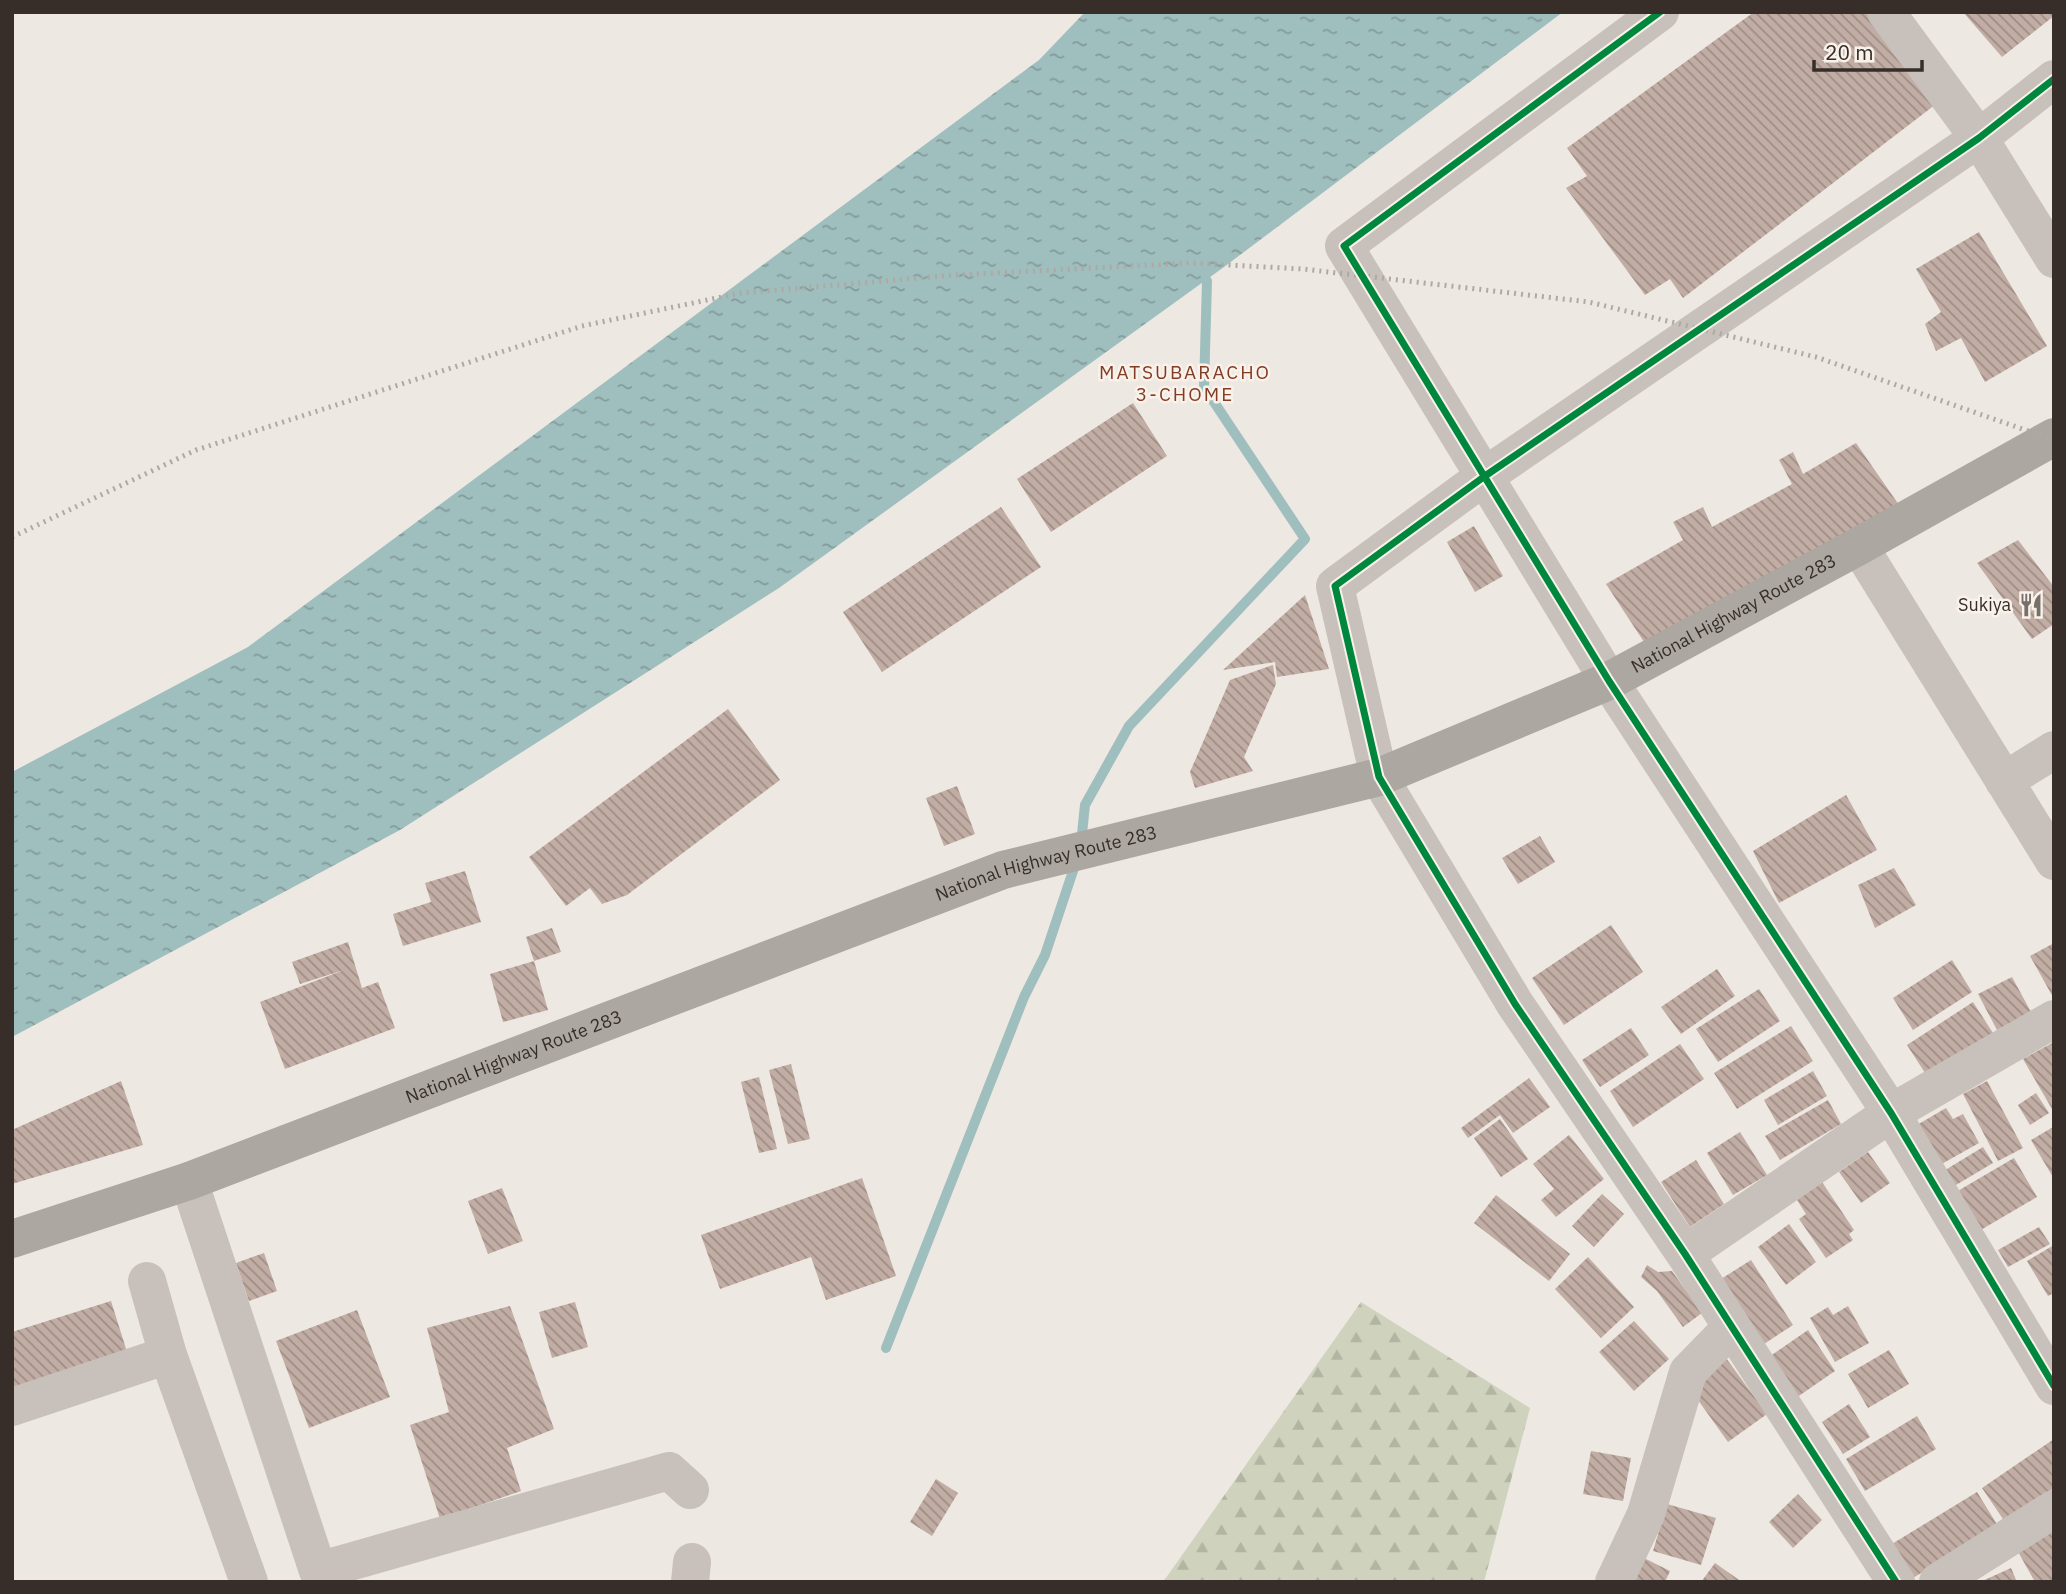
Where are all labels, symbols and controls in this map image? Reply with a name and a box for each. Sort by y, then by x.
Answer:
scale bar [1814,28,1923,72]
text: 20 m [1825,38,1874,66]
district label: MATSUBARACHO 3-CHOME [1099,360,1271,406]
street label: National Highway Route 283 [1627,548,1840,678]
restaurant icon: Sukiya [2017,591,2045,619]
place label: Sukiya [1958,593,2011,616]
street label: National Highway Route 283 [932,820,1159,906]
street label: National Highway Route 283 [402,1005,625,1108]

